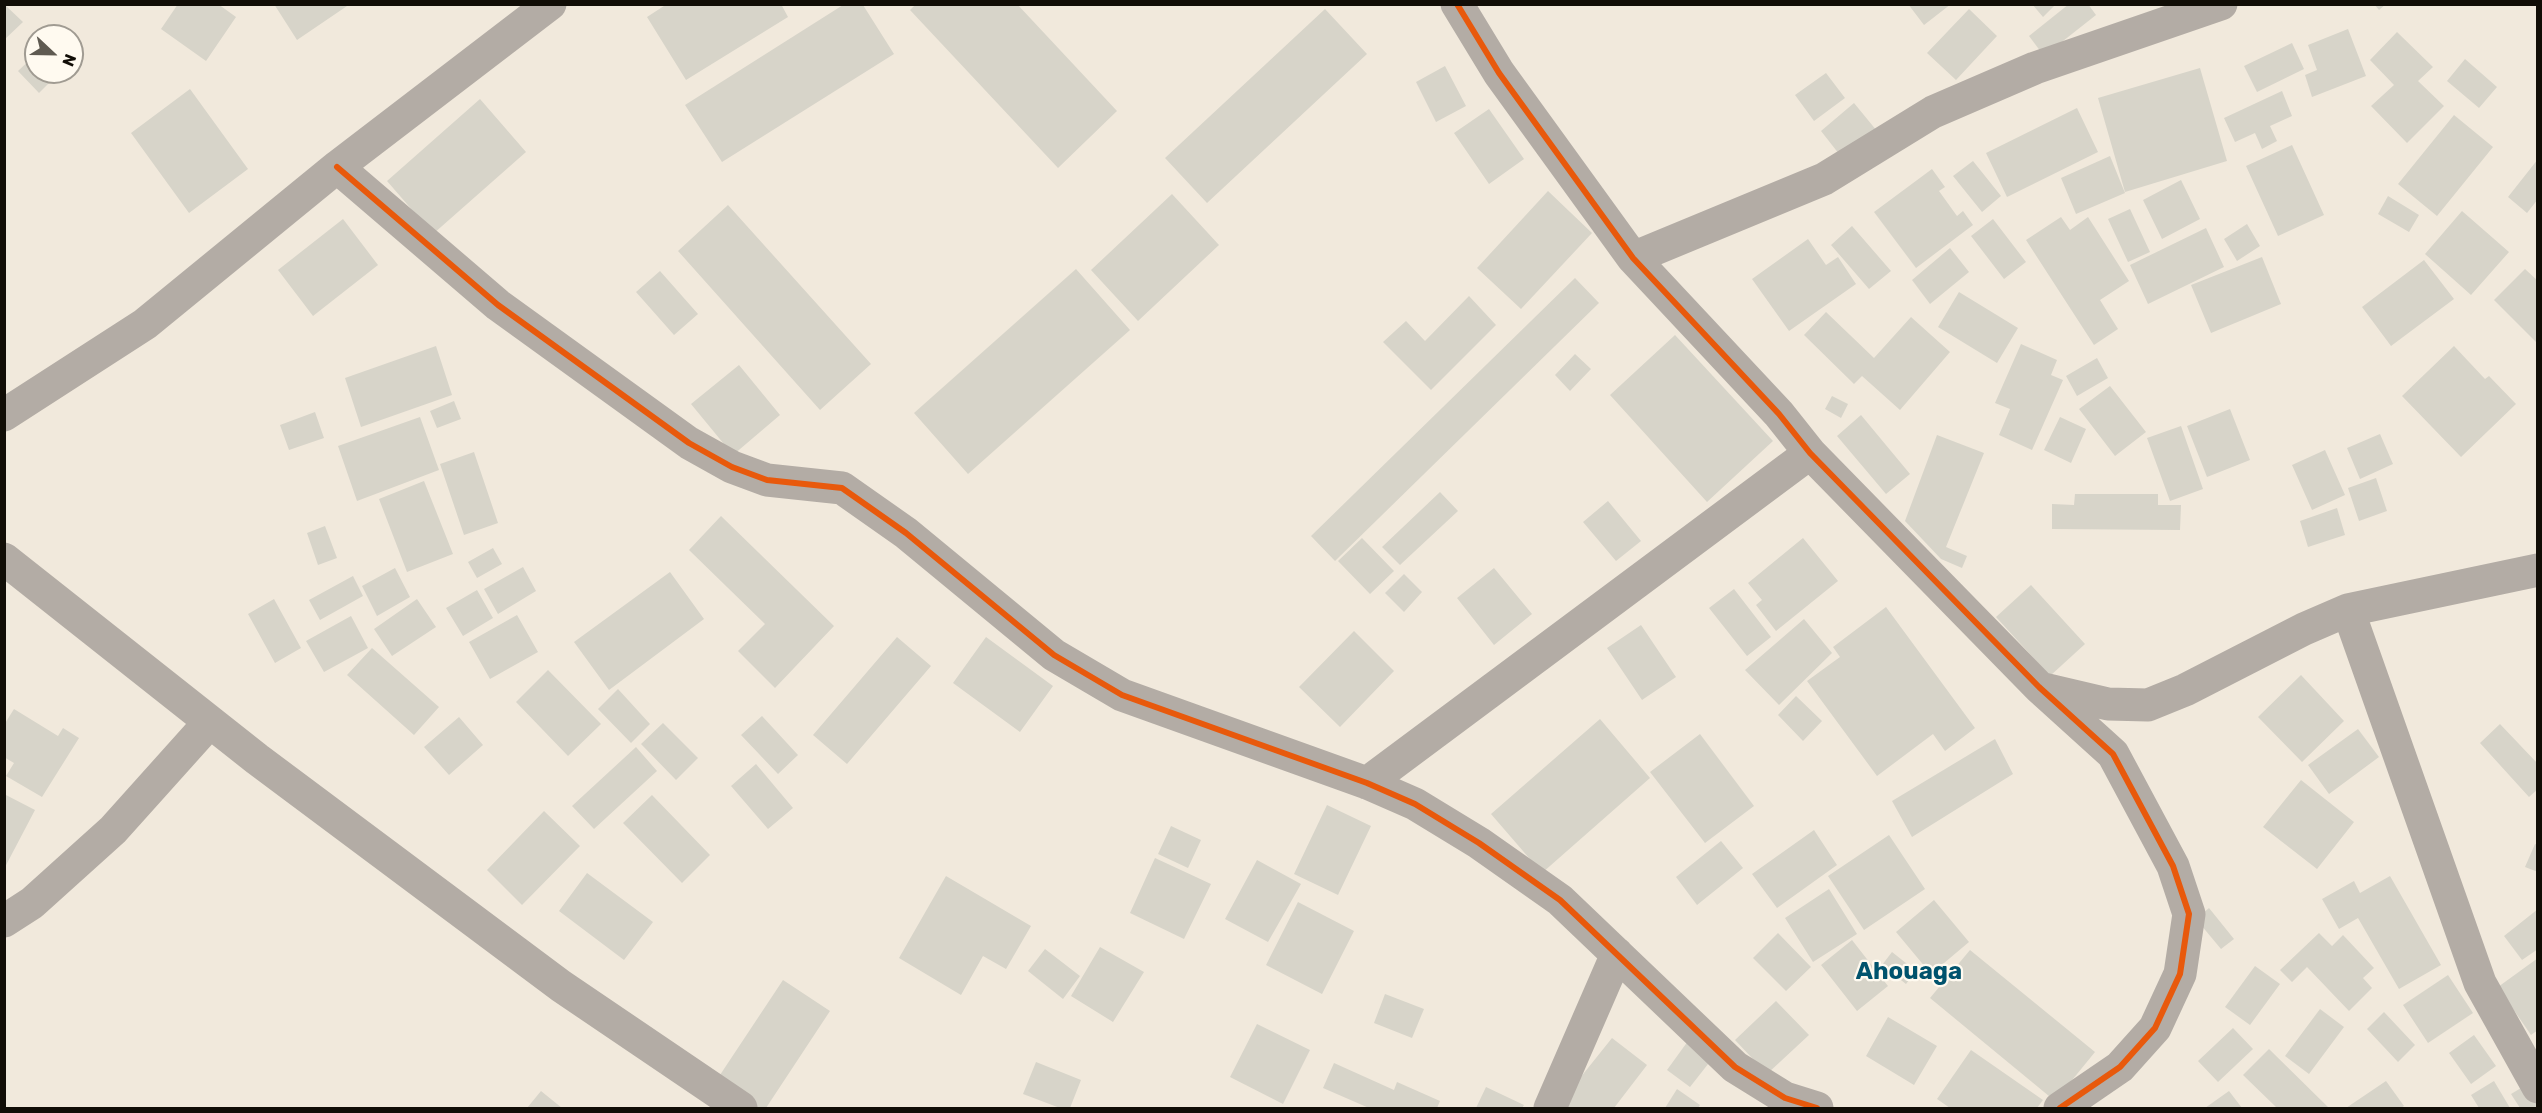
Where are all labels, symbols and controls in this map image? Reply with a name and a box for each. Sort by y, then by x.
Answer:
north arrow [24,24,84,84]
text: N [58,51,80,69]
district label: Ahouaga [1856,958,1962,986]

